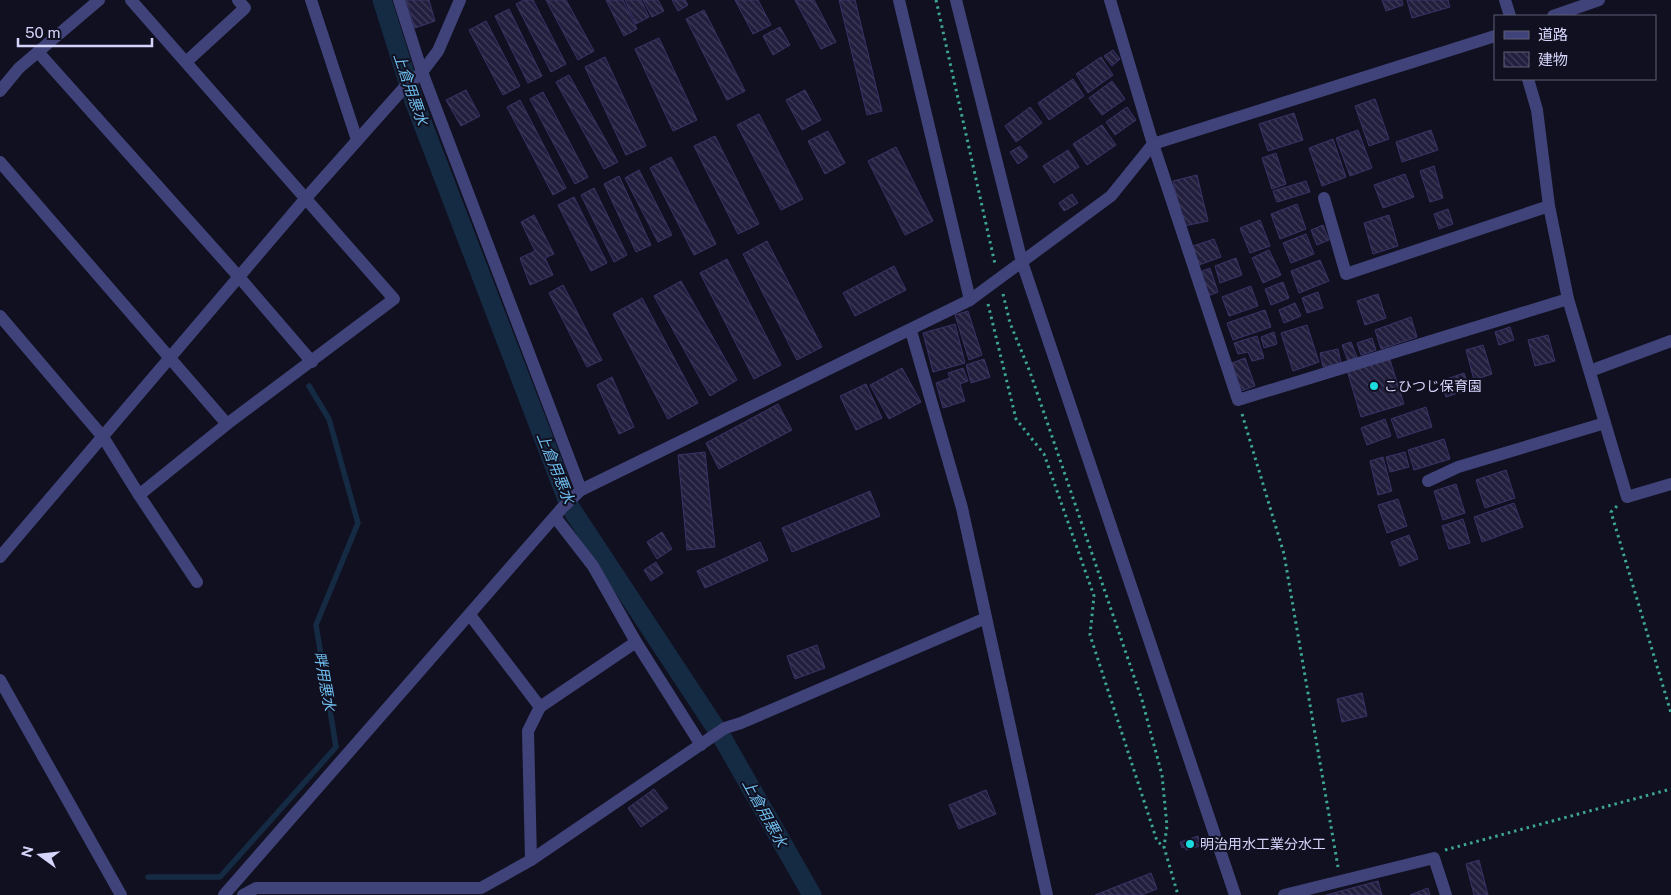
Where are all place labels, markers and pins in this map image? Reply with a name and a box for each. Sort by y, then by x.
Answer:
place label: こひつじ保育園 [1384,378,1482,394]
marker: こひつじ保育園 [1368,380,1380,392]
place label: 明治用水工業分水工 [1200,836,1326,852]
marker: 明治用水工業分水工 [1184,838,1196,850]

